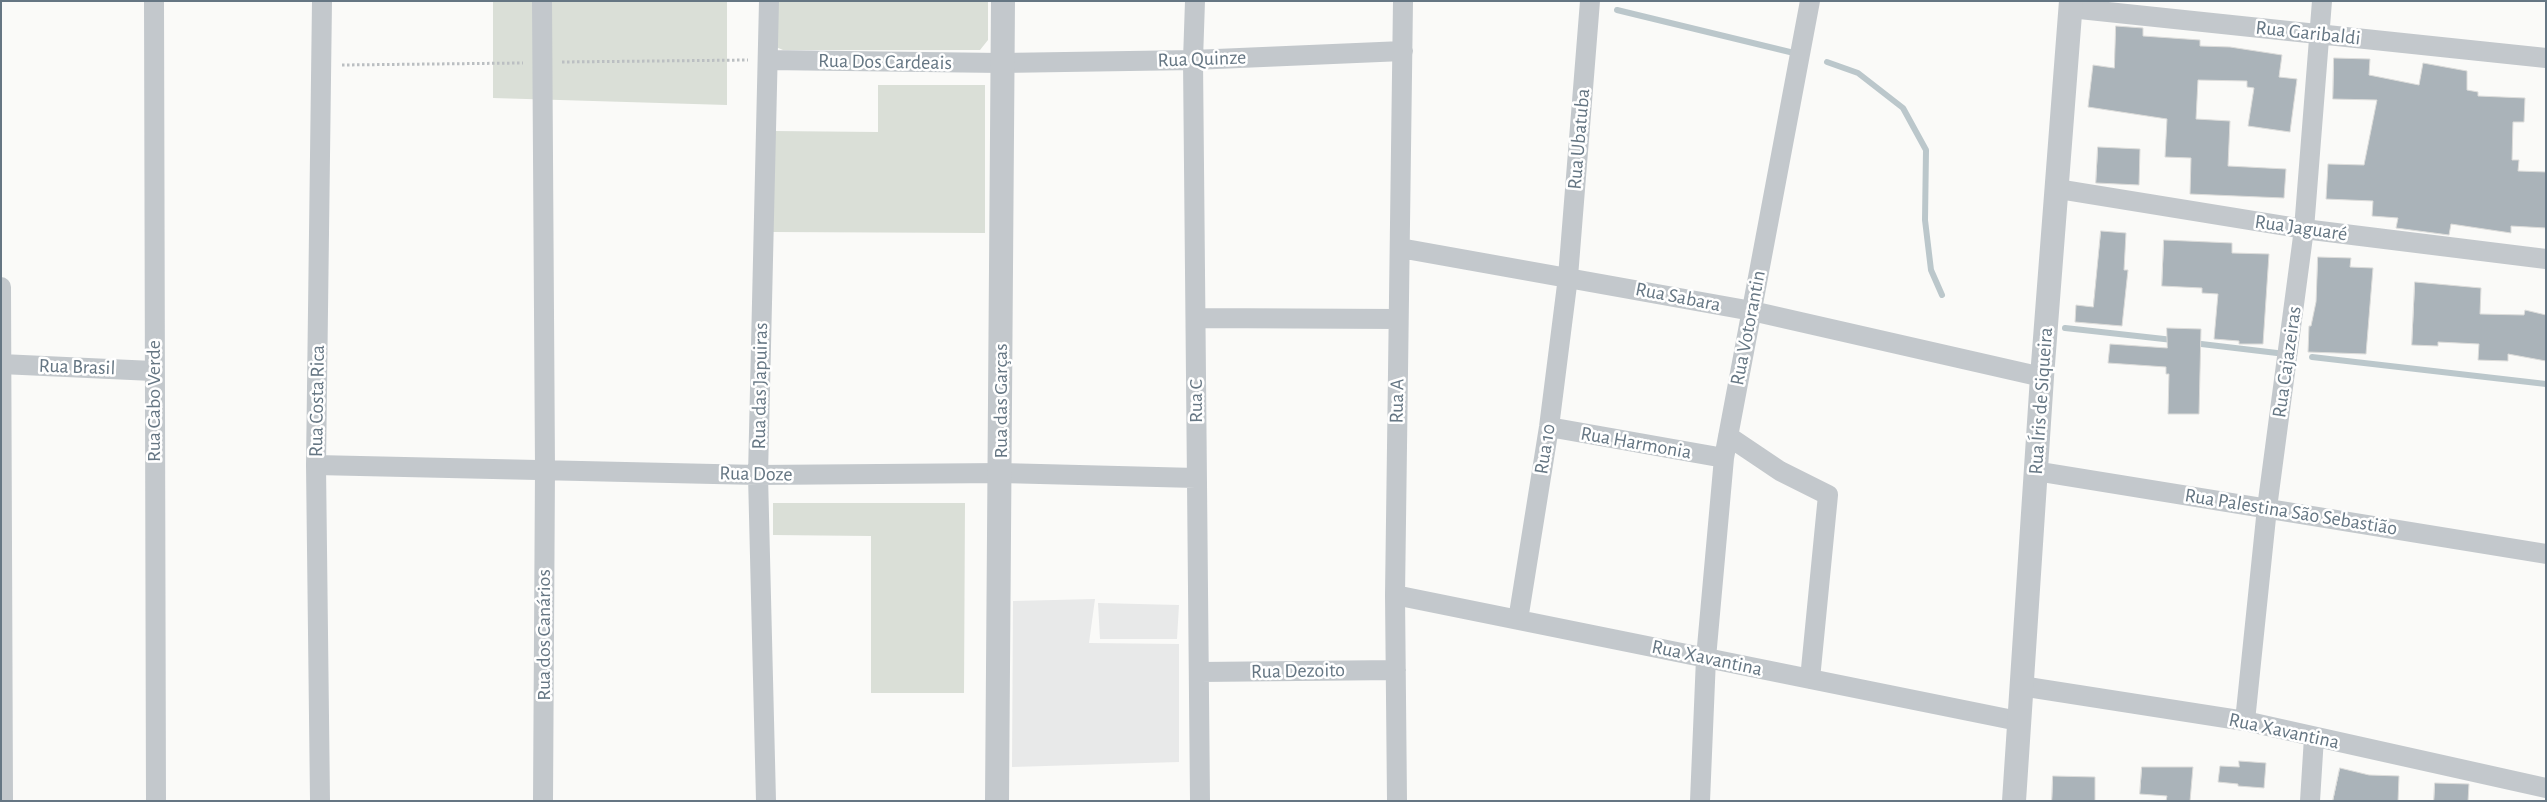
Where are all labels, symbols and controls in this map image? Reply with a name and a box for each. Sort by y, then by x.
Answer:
street label: Rua Garibaldi [2254,16,2362,50]
street label: Rua Quinze [1157,45,1247,73]
street label: Rua Dos Cardeais [818,49,952,75]
street label: Rua Ubatuba [1563,87,1595,191]
street label: Rua Jaguaré [2253,210,2349,246]
street label: Rua Votorantin [1725,269,1771,387]
street label: Rua Sabara [1633,277,1723,317]
street label: Rua Cajazeiras [2267,305,2307,419]
street label: Rua das Japuiras [747,322,773,450]
street label: Rua Íris de Siqueira [2024,326,2058,476]
street label: Rua Cabo Verde [142,340,166,462]
street label: Rua das Garças [989,343,1013,459]
street label: Rua Costa Rica [304,345,330,457]
street label: Rua Brasil [38,354,116,380]
street label: Rua A [1385,378,1409,424]
street label: Rua C [1184,379,1208,423]
street label: Rua Harmonia [1579,421,1693,465]
street label: Rua 10 [1529,422,1561,476]
street label: Rua Doze [719,461,793,487]
street label: Rua Palestina São Sebastião [2183,483,2399,541]
street label: Rua dos Canários [532,569,556,701]
street label: Rua Xavantina [1650,635,1764,681]
street label: Rua Dezoito [1251,658,1345,684]
street label: Rua Xavantina [2227,708,2341,754]

